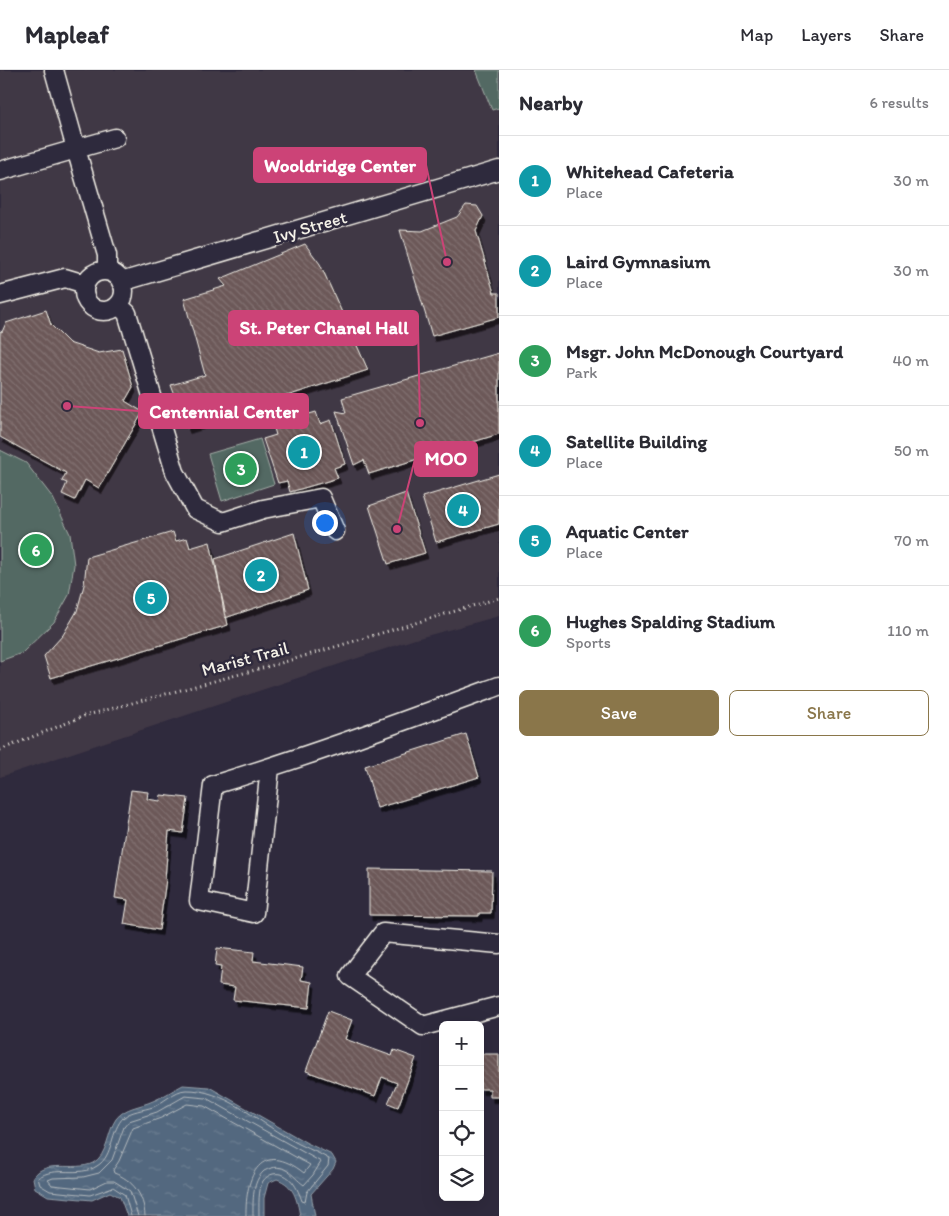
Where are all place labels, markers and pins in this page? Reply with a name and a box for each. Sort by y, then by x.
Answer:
callout: Wooldridge Center [254,148,426,182]
callout: St. Peter Chanel Hall [229,311,418,345]
callout: Centennial Center [139,394,308,428]
pin: 1 [288,433,320,471]
callout: MOO [415,442,477,476]
pin: 3 [225,450,257,488]
pin: 4 [447,491,479,529]
pin: 6 [20,531,52,569]
pin: 2 [245,556,277,594]
pin: 5 [135,579,167,617]

